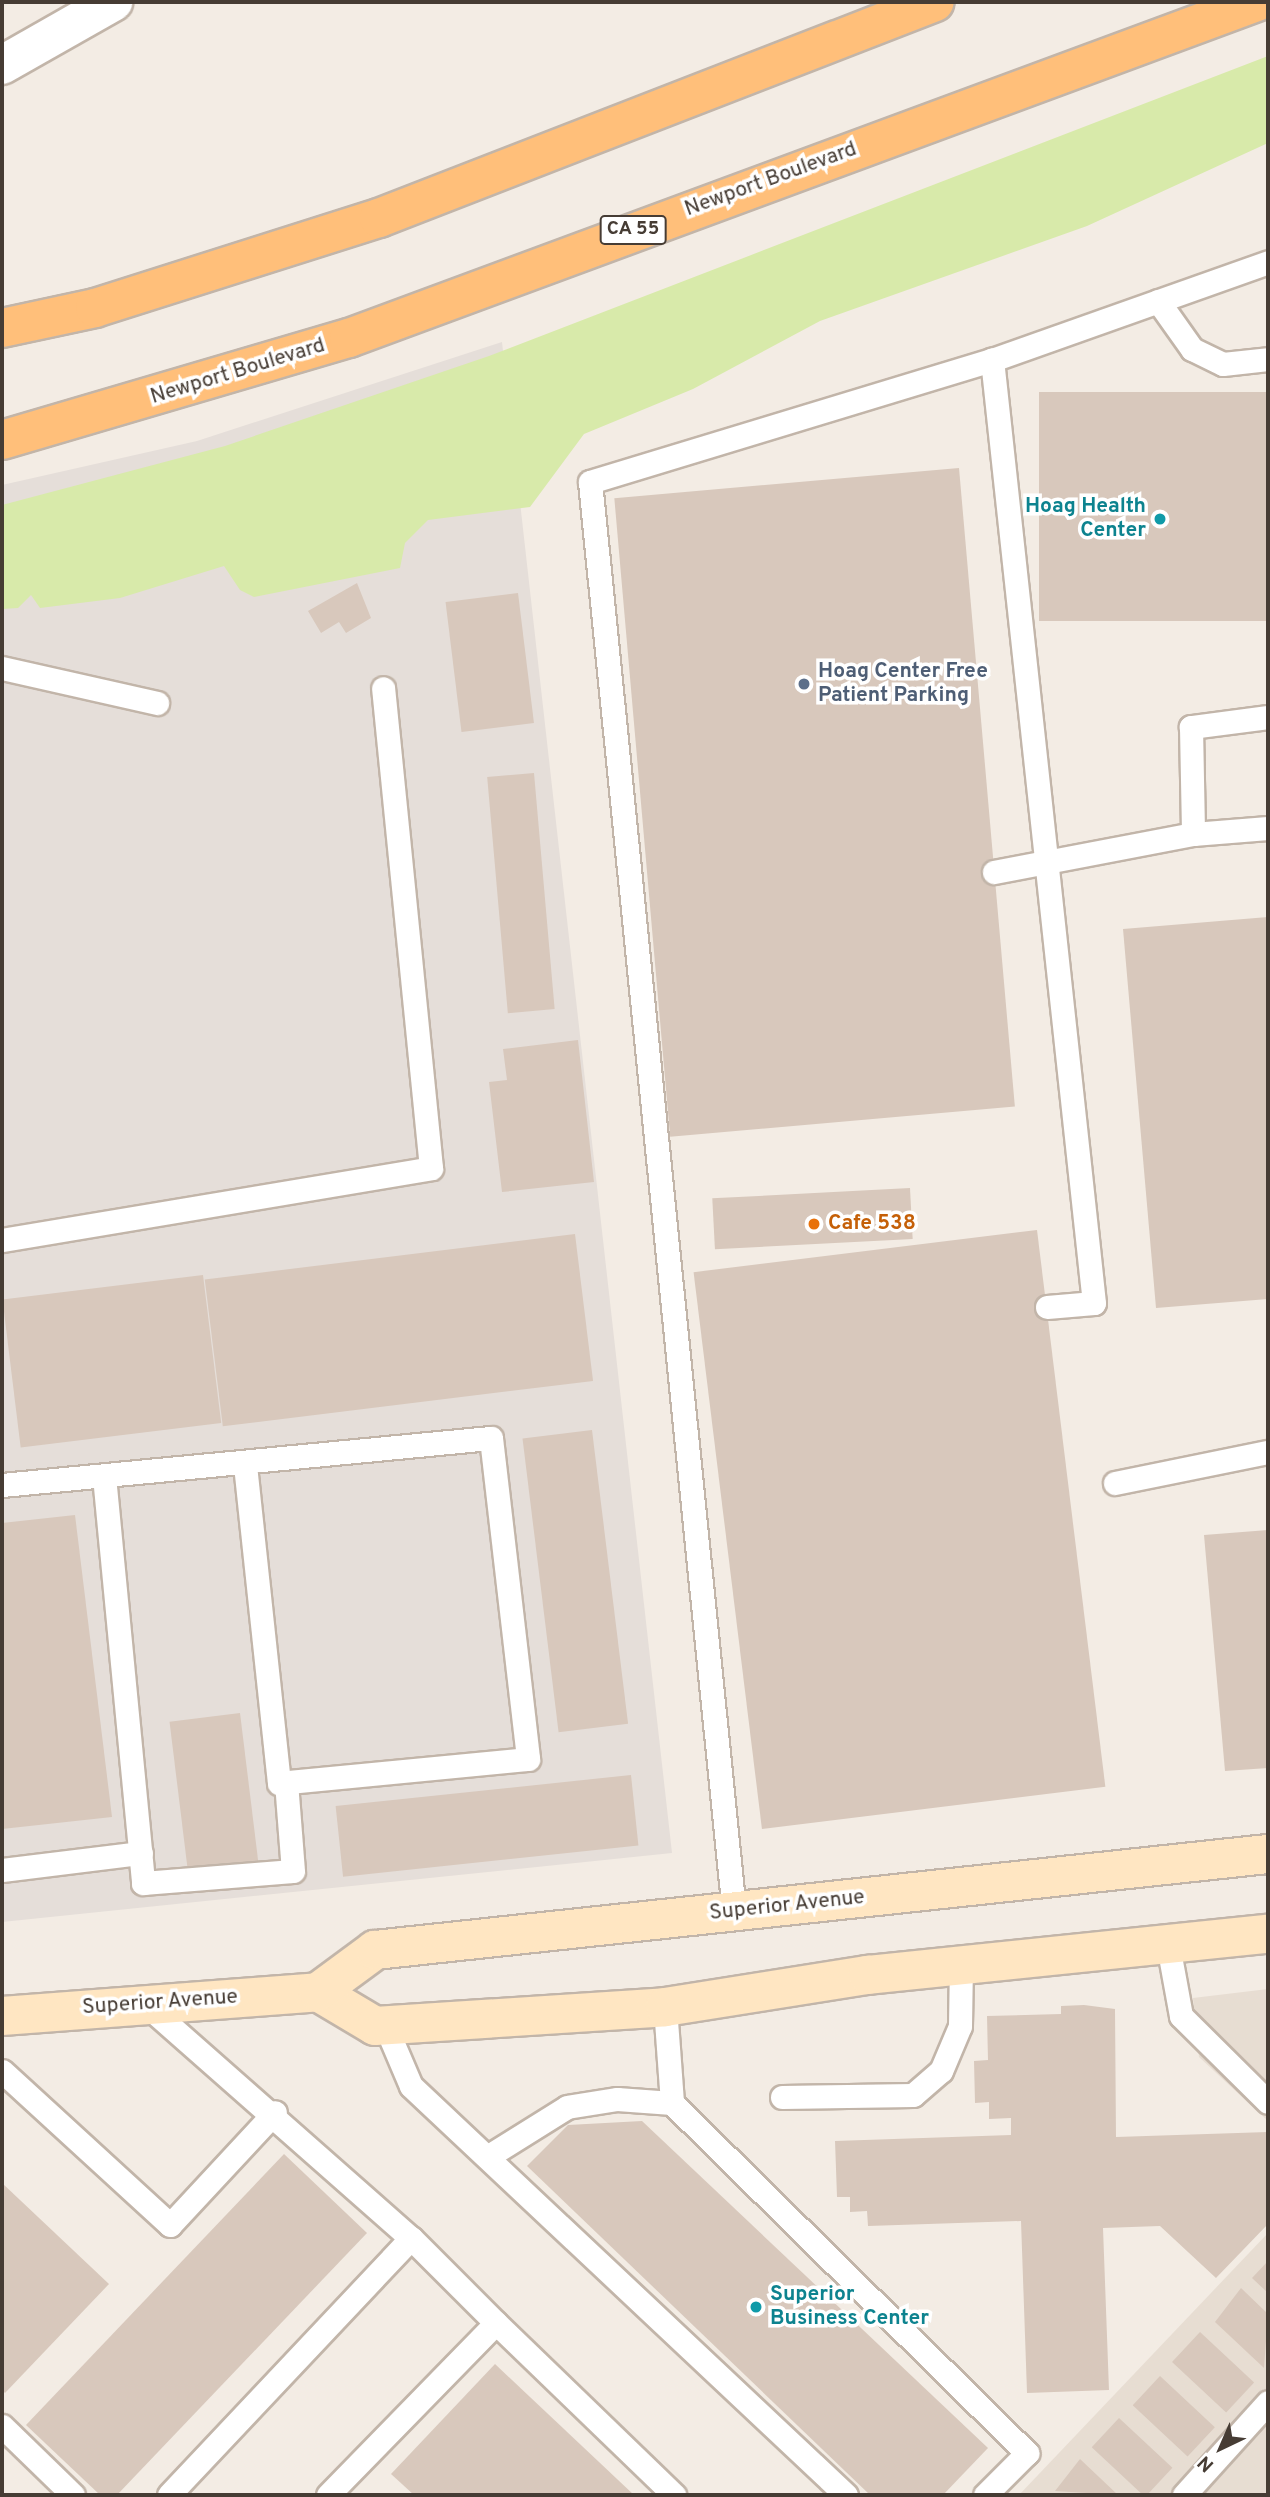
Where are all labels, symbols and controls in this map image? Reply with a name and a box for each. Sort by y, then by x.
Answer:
street label: Newport Boulevard [682,137,860,223]
road number: CA 55 [598,214,668,246]
street label: Newport Boulevard [148,333,328,411]
place label: Hoag Health Center [1025,494,1146,544]
marker: Hoag Health Center [1152,511,1168,527]
place label: Hoag Center Free Patient Parking [818,659,988,709]
marker: Hoag Center Free Patient Parking [796,676,812,692]
place label: Cafe 538 [828,1211,916,1237]
marker: Cafe 538 [806,1216,822,1232]
street label: Superior Avenue [708,1885,866,1927]
street label: Superior Avenue [81,1985,239,2021]
place label: Superior Business Center [770,2282,929,2332]
marker: Superior Business Center [748,2299,764,2315]
north arrow [1186,2413,1256,2483]
text: N [1193,2450,1220,2476]

